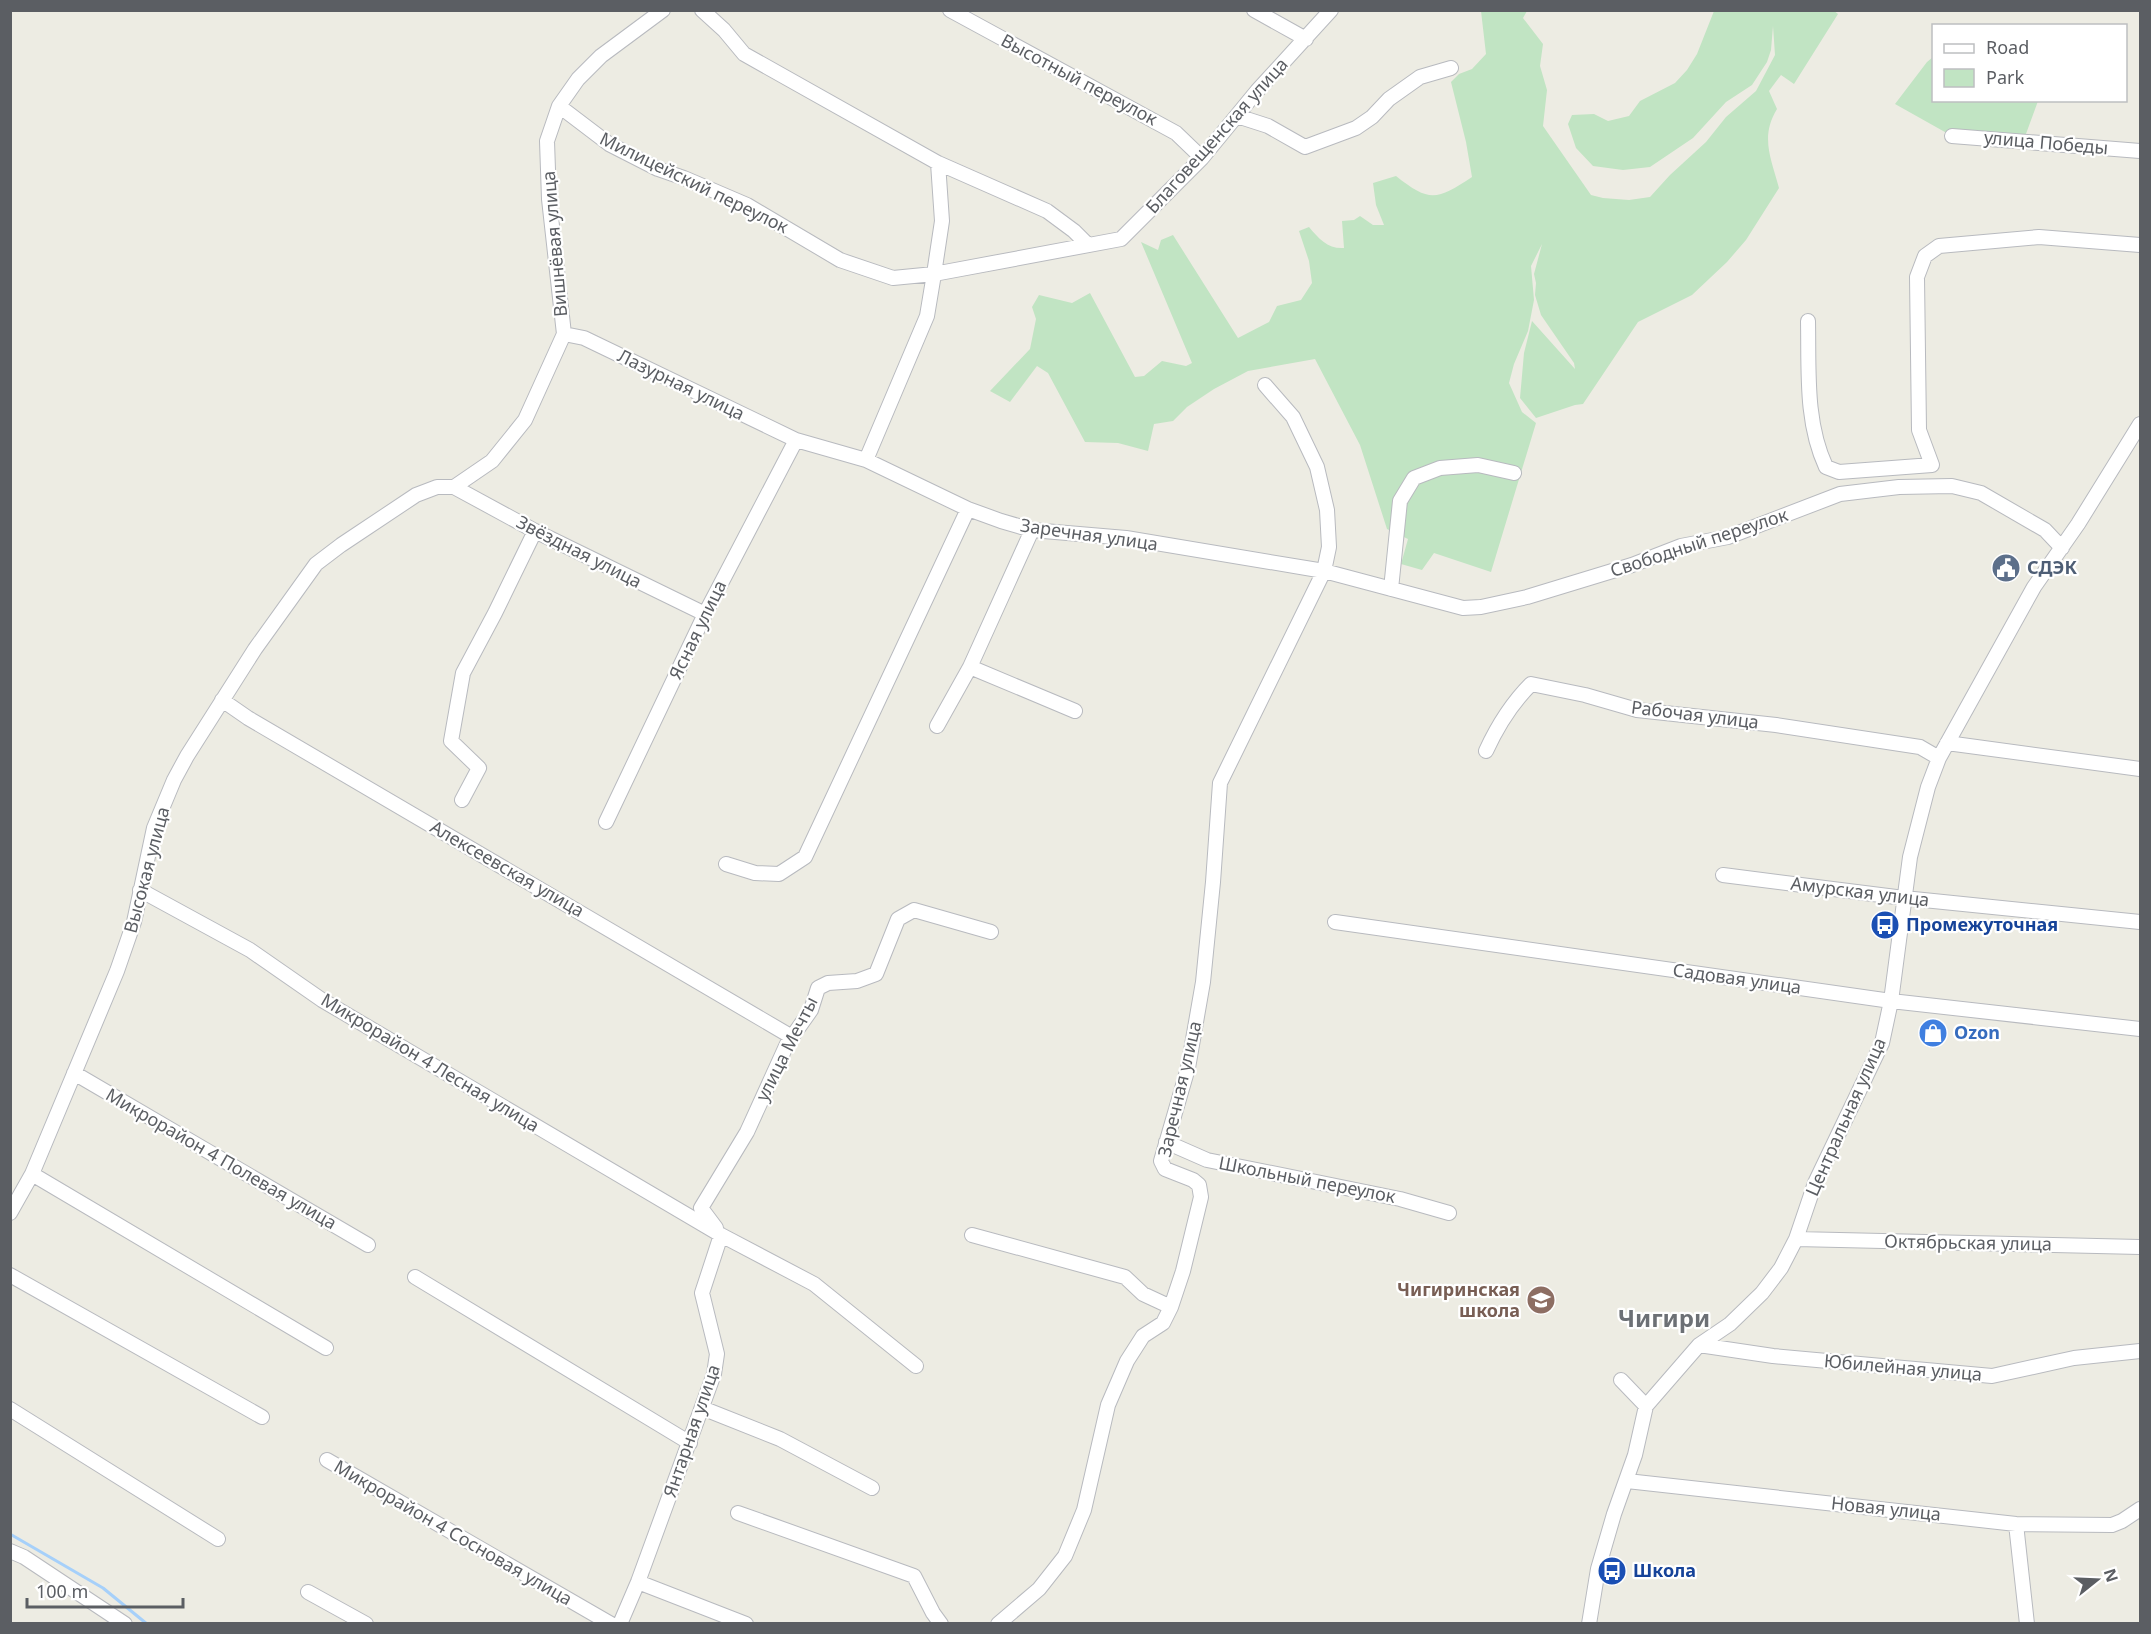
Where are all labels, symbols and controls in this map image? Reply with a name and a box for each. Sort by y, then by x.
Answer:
legend [1932,24,2127,102]
street label: Высотный переулок [997,28,1162,131]
text: Road [1986,35,2029,59]
street label: Благовещенская улица [1140,52,1293,218]
text: Park [1986,65,2024,89]
street label: улица Победы [1983,125,2109,159]
street label: Милицейский переулок [596,126,793,238]
street label: Вишнёвая улица [536,170,572,318]
street label: Лазурная улица [614,343,749,425]
street label: Свободный переулок [1607,502,1791,582]
street label: Звёздная улица [513,509,646,593]
street label: Заречная улица [1019,512,1160,556]
public building icon: СДЭК [1990,552,2022,584]
place label: СДЭК [2027,555,2077,579]
street label: Ясная улица [663,576,731,683]
street label: Рабочая улица [1630,694,1760,734]
street label: Высокая улица [118,804,174,936]
street label: Алексеевская улица [426,814,589,922]
street label: Амурская улица [1789,871,1931,911]
bus stop icon: Промежуточная [1869,909,1901,941]
place label: Промежуточная [1906,912,2058,936]
street label: Садовая улица [1671,957,1803,999]
street label: Микрорайон 4 Лесная улица [317,987,544,1137]
street label: улица Мечты [749,992,823,1105]
shop icon: Ozon [1917,1017,1949,1049]
street label: Заречная улица [1152,1018,1206,1159]
place label: Ozon [1954,1020,2000,1044]
street label: Центральная улица [1799,1034,1891,1200]
street label: Микрорайон 4 Полевая улица [102,1082,341,1234]
street label: Школьный переулок [1217,1150,1398,1208]
street label: Октябрьская улица [1884,1229,2052,1255]
place label: Чигиринская школа [1397,1277,1520,1322]
school or university icon: Чигиринская школа [1525,1284,1557,1316]
district label: Чигири [1618,1301,1710,1334]
street label: Юбилейная улица [1823,1348,1983,1386]
street label: Янтарная улица [657,1361,725,1500]
street label: Микрорайон 4 Сосновая улица [330,1454,577,1610]
street label: Новая улица [1830,1490,1942,1526]
north arrow [2067,1550,2127,1610]
bus stop icon: Школа [1596,1555,1628,1587]
place label: Школа [1633,1558,1696,1582]
text: N [2099,1566,2124,1585]
scale bar [27,1571,183,1609]
text: 100 m [36,1579,88,1603]

